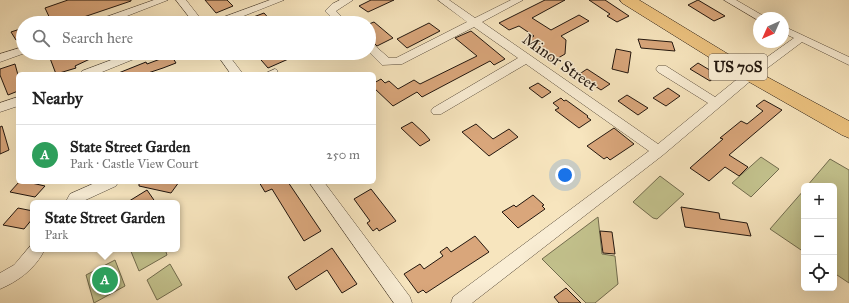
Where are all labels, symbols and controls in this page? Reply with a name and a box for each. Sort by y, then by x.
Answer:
north arrow [753,12,789,48]
search box [16,16,376,60]
icon: search [30,27,52,49]
text: Search here [62,29,133,47]
street label: Minor Street [519,29,601,95]
road number: US 70S [709,54,767,80]
text: Nearby [32,88,83,109]
text: State Street Garden [70,138,190,156]
text: A [41,147,49,163]
text: 250 m [326,147,360,163]
text: Park · Castle View Court [70,156,199,172]
your location [555,165,575,185]
map controls [801,183,837,291]
button: + [801,183,837,219]
popup [30,200,180,252]
text: State Street Garden [45,209,165,227]
button: − [801,219,837,255]
text: Park [45,227,68,243]
button: locate [801,255,837,291]
pin: A [92,265,118,295]

